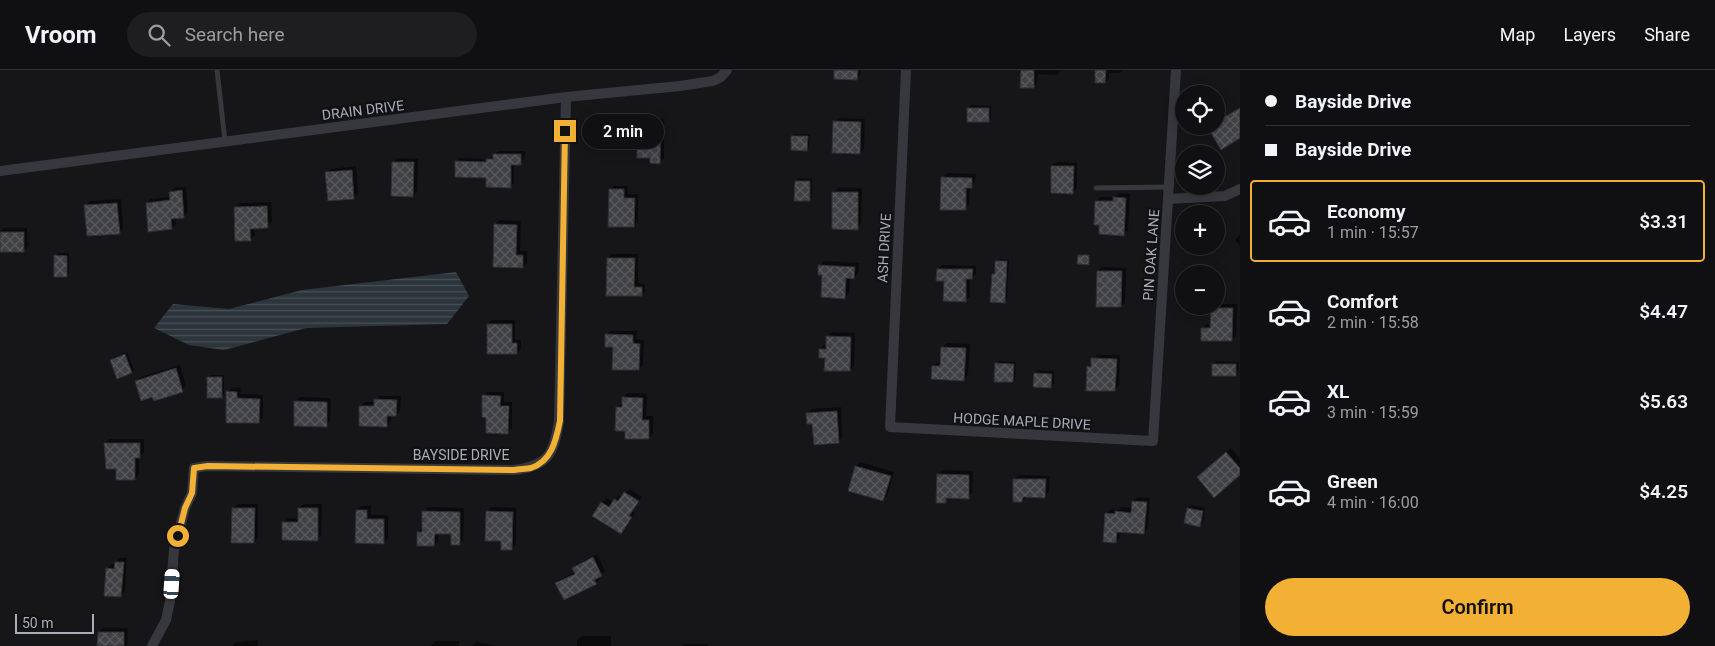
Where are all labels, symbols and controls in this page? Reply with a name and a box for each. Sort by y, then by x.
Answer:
search box [127,12,477,57]
text: Vroom [25,21,97,49]
icon: search [145,21,173,49]
text: Search here [185,23,285,46]
text: Map [1500,24,1535,45]
text: Layers [1563,24,1616,45]
text: Share [1644,24,1690,45]
map controls [1175,85,1225,315]
button: locate [1175,85,1225,135]
text: Bayside Drive [1295,90,1411,113]
street label: DRAIN DRIVE [321,97,405,123]
callout: 2 min [582,114,665,148]
route end [554,120,576,142]
text: 2 min [603,122,643,141]
text: Bayside Drive [1295,138,1411,161]
button: layers [1175,145,1225,195]
icon: car [1267,199,1312,244]
text: Economy [1327,200,1406,223]
button: + [1175,205,1225,255]
street label: PIN OAK LANE [1140,209,1162,301]
text: $3.31 [1639,210,1688,233]
street label: ASH DRIVE [874,213,894,283]
text: 1 min · 15:57 [1327,223,1419,242]
button: − [1175,265,1225,315]
icon: car [1267,289,1312,334]
text: Comfort [1327,290,1398,313]
text: $4.47 [1639,300,1688,323]
text: 2 min · 15:58 [1327,313,1419,332]
icon: car [1267,379,1312,424]
text: XL [1327,380,1349,403]
text: $5.63 [1639,390,1688,413]
text: 3 min · 15:59 [1327,403,1419,422]
street label: HODGE MAPLE DRIVE [953,409,1091,433]
street label: BAYSIDE DRIVE [413,447,509,463]
icon: car [1267,469,1312,514]
text: Green [1327,470,1378,493]
text: $4.25 [1639,480,1688,503]
text: 4 min · 16:00 [1327,493,1419,512]
route start [167,525,189,547]
car [163,569,180,599]
button: Confirm [1265,578,1690,636]
scale bar [15,611,94,634]
text: 50 m [22,615,54,631]

